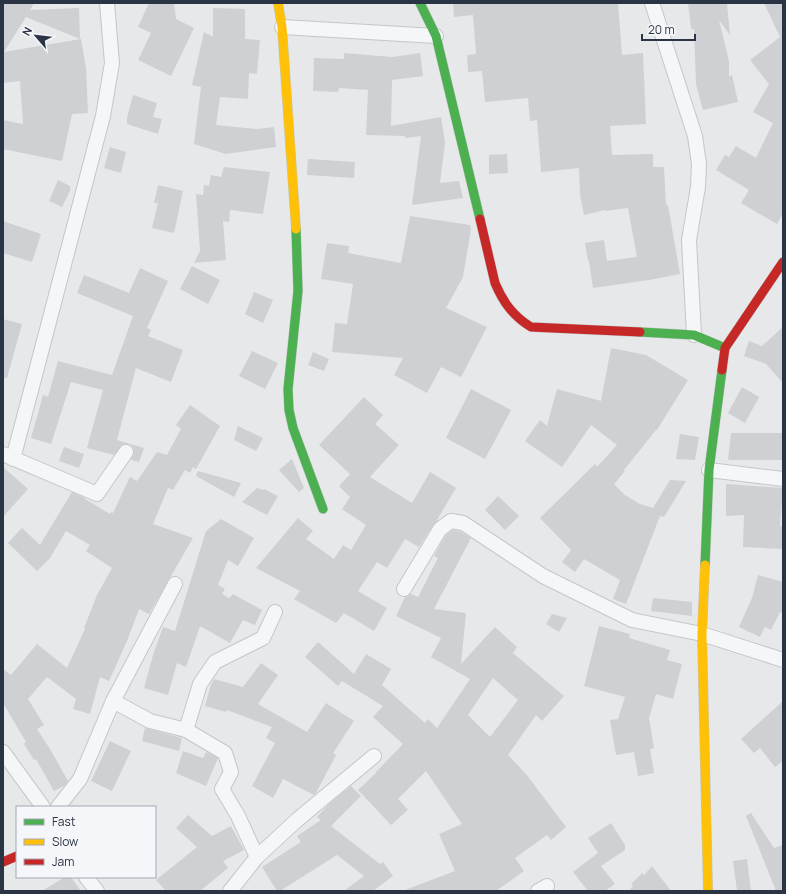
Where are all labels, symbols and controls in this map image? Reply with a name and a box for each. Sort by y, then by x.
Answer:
north arrow [16,16,56,56]
scale bar [642,16,695,42]
text: 20 m [648,21,675,38]
text: N [18,24,35,38]
legend [16,806,156,878]
text: Fast [52,813,76,830]
text: Slow [52,833,78,850]
text: Jam [52,853,74,870]

